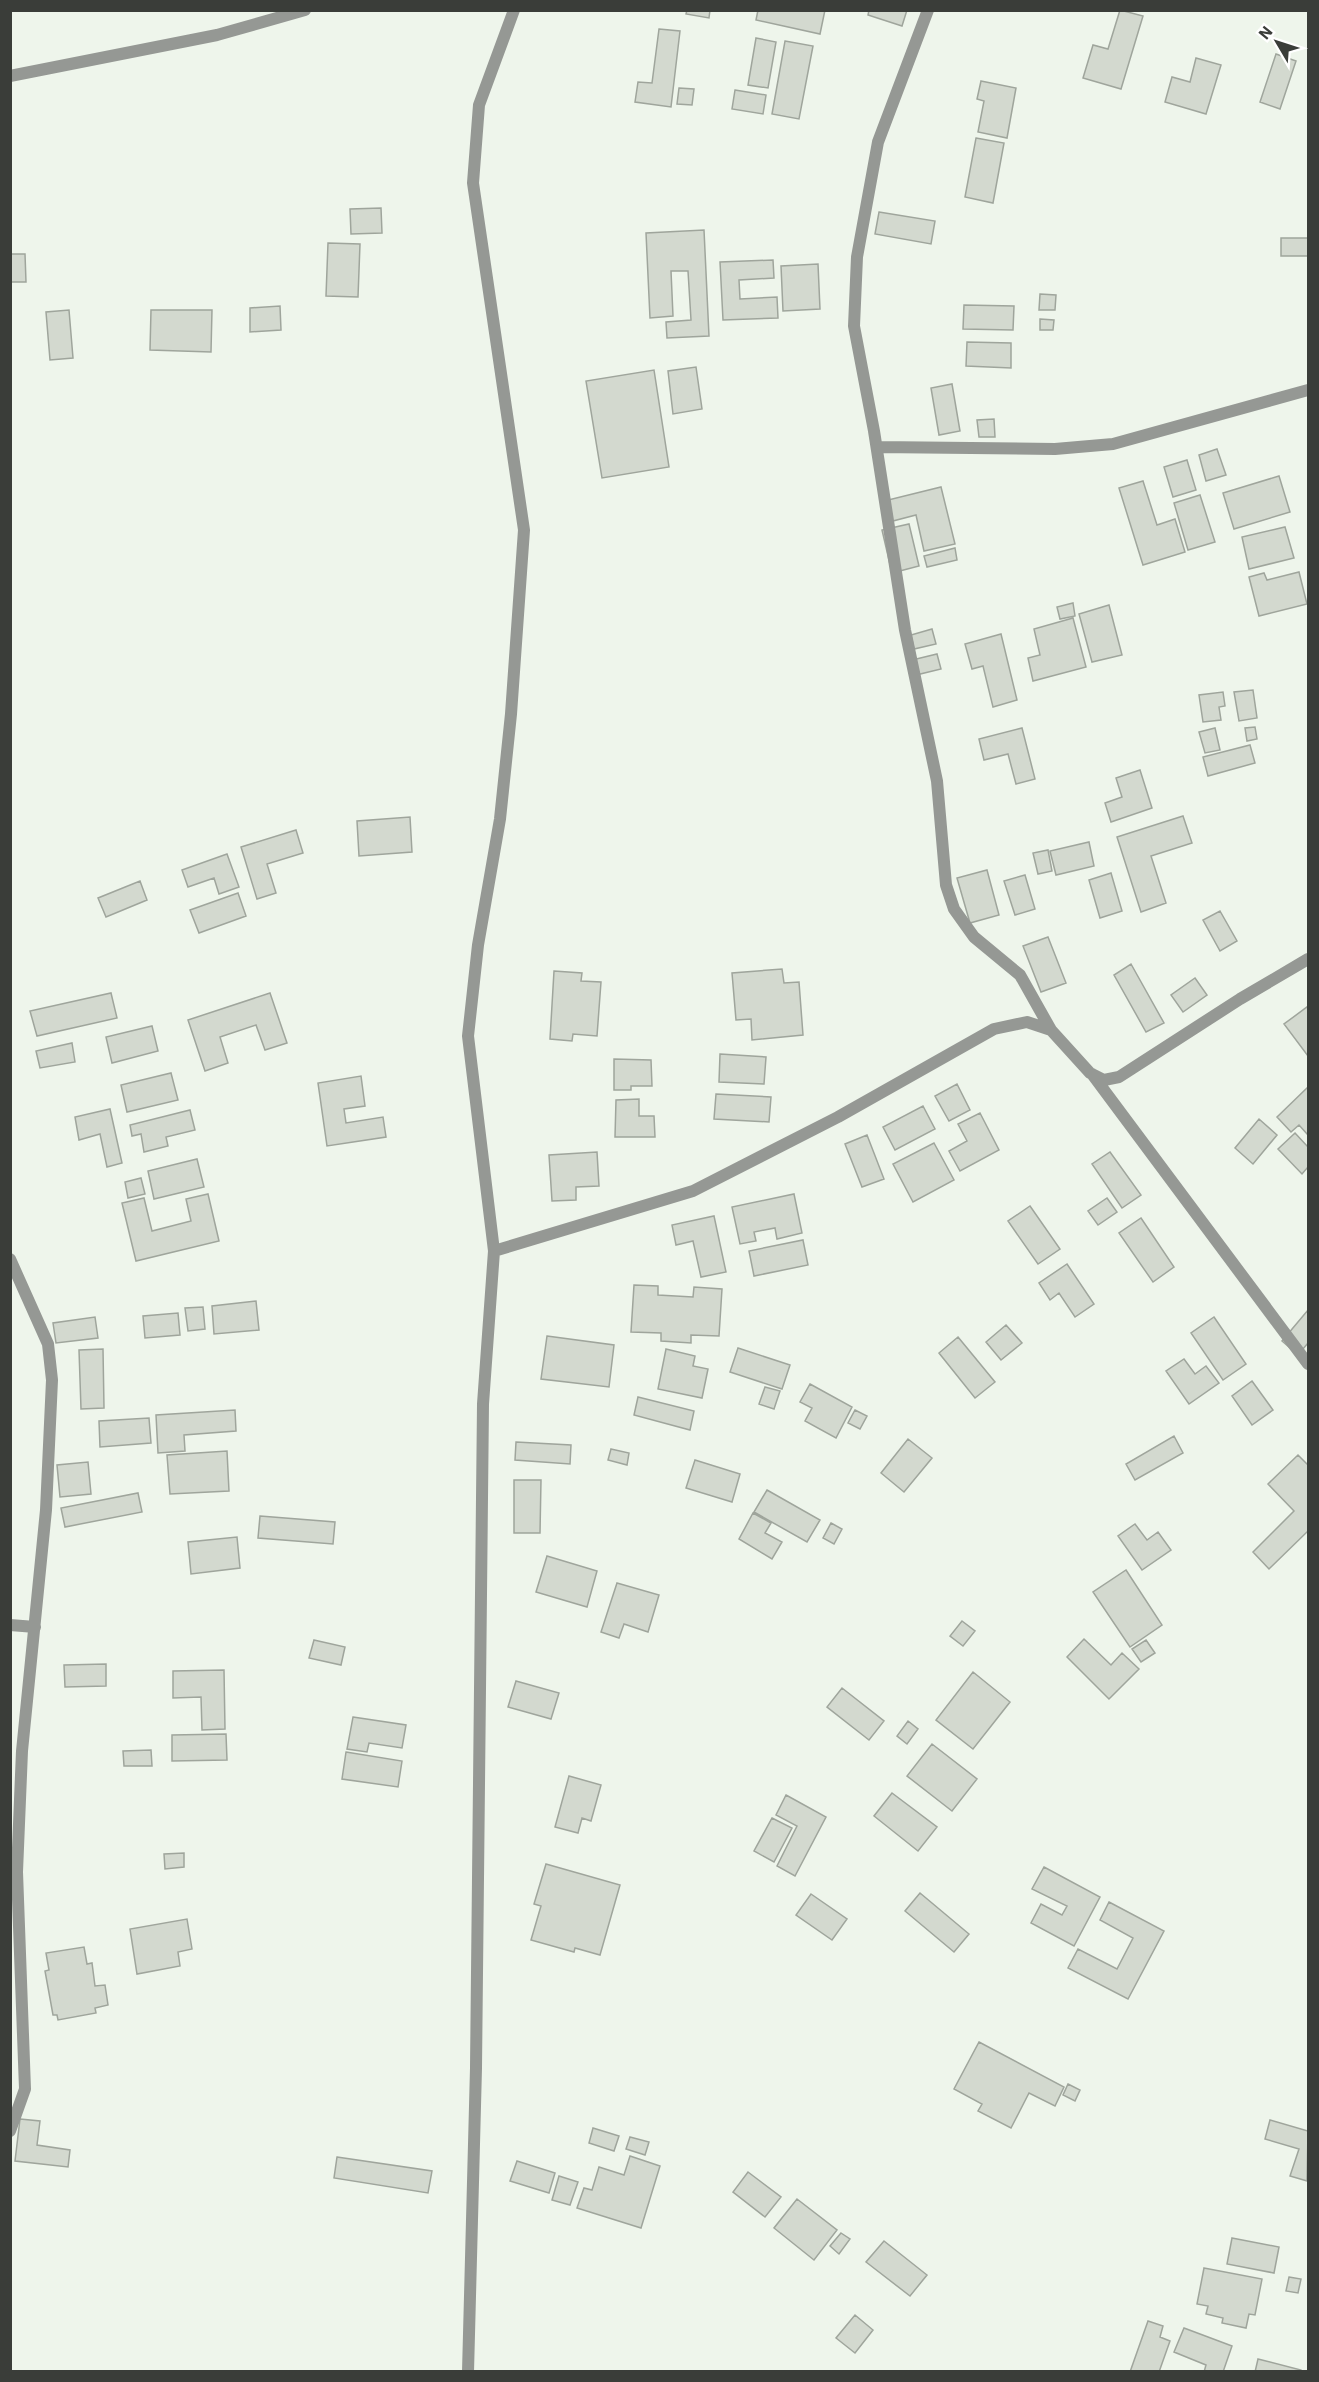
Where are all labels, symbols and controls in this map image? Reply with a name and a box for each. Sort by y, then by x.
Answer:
north arrow [1247,12,1307,72]
text: N [1254,22,1277,43]

